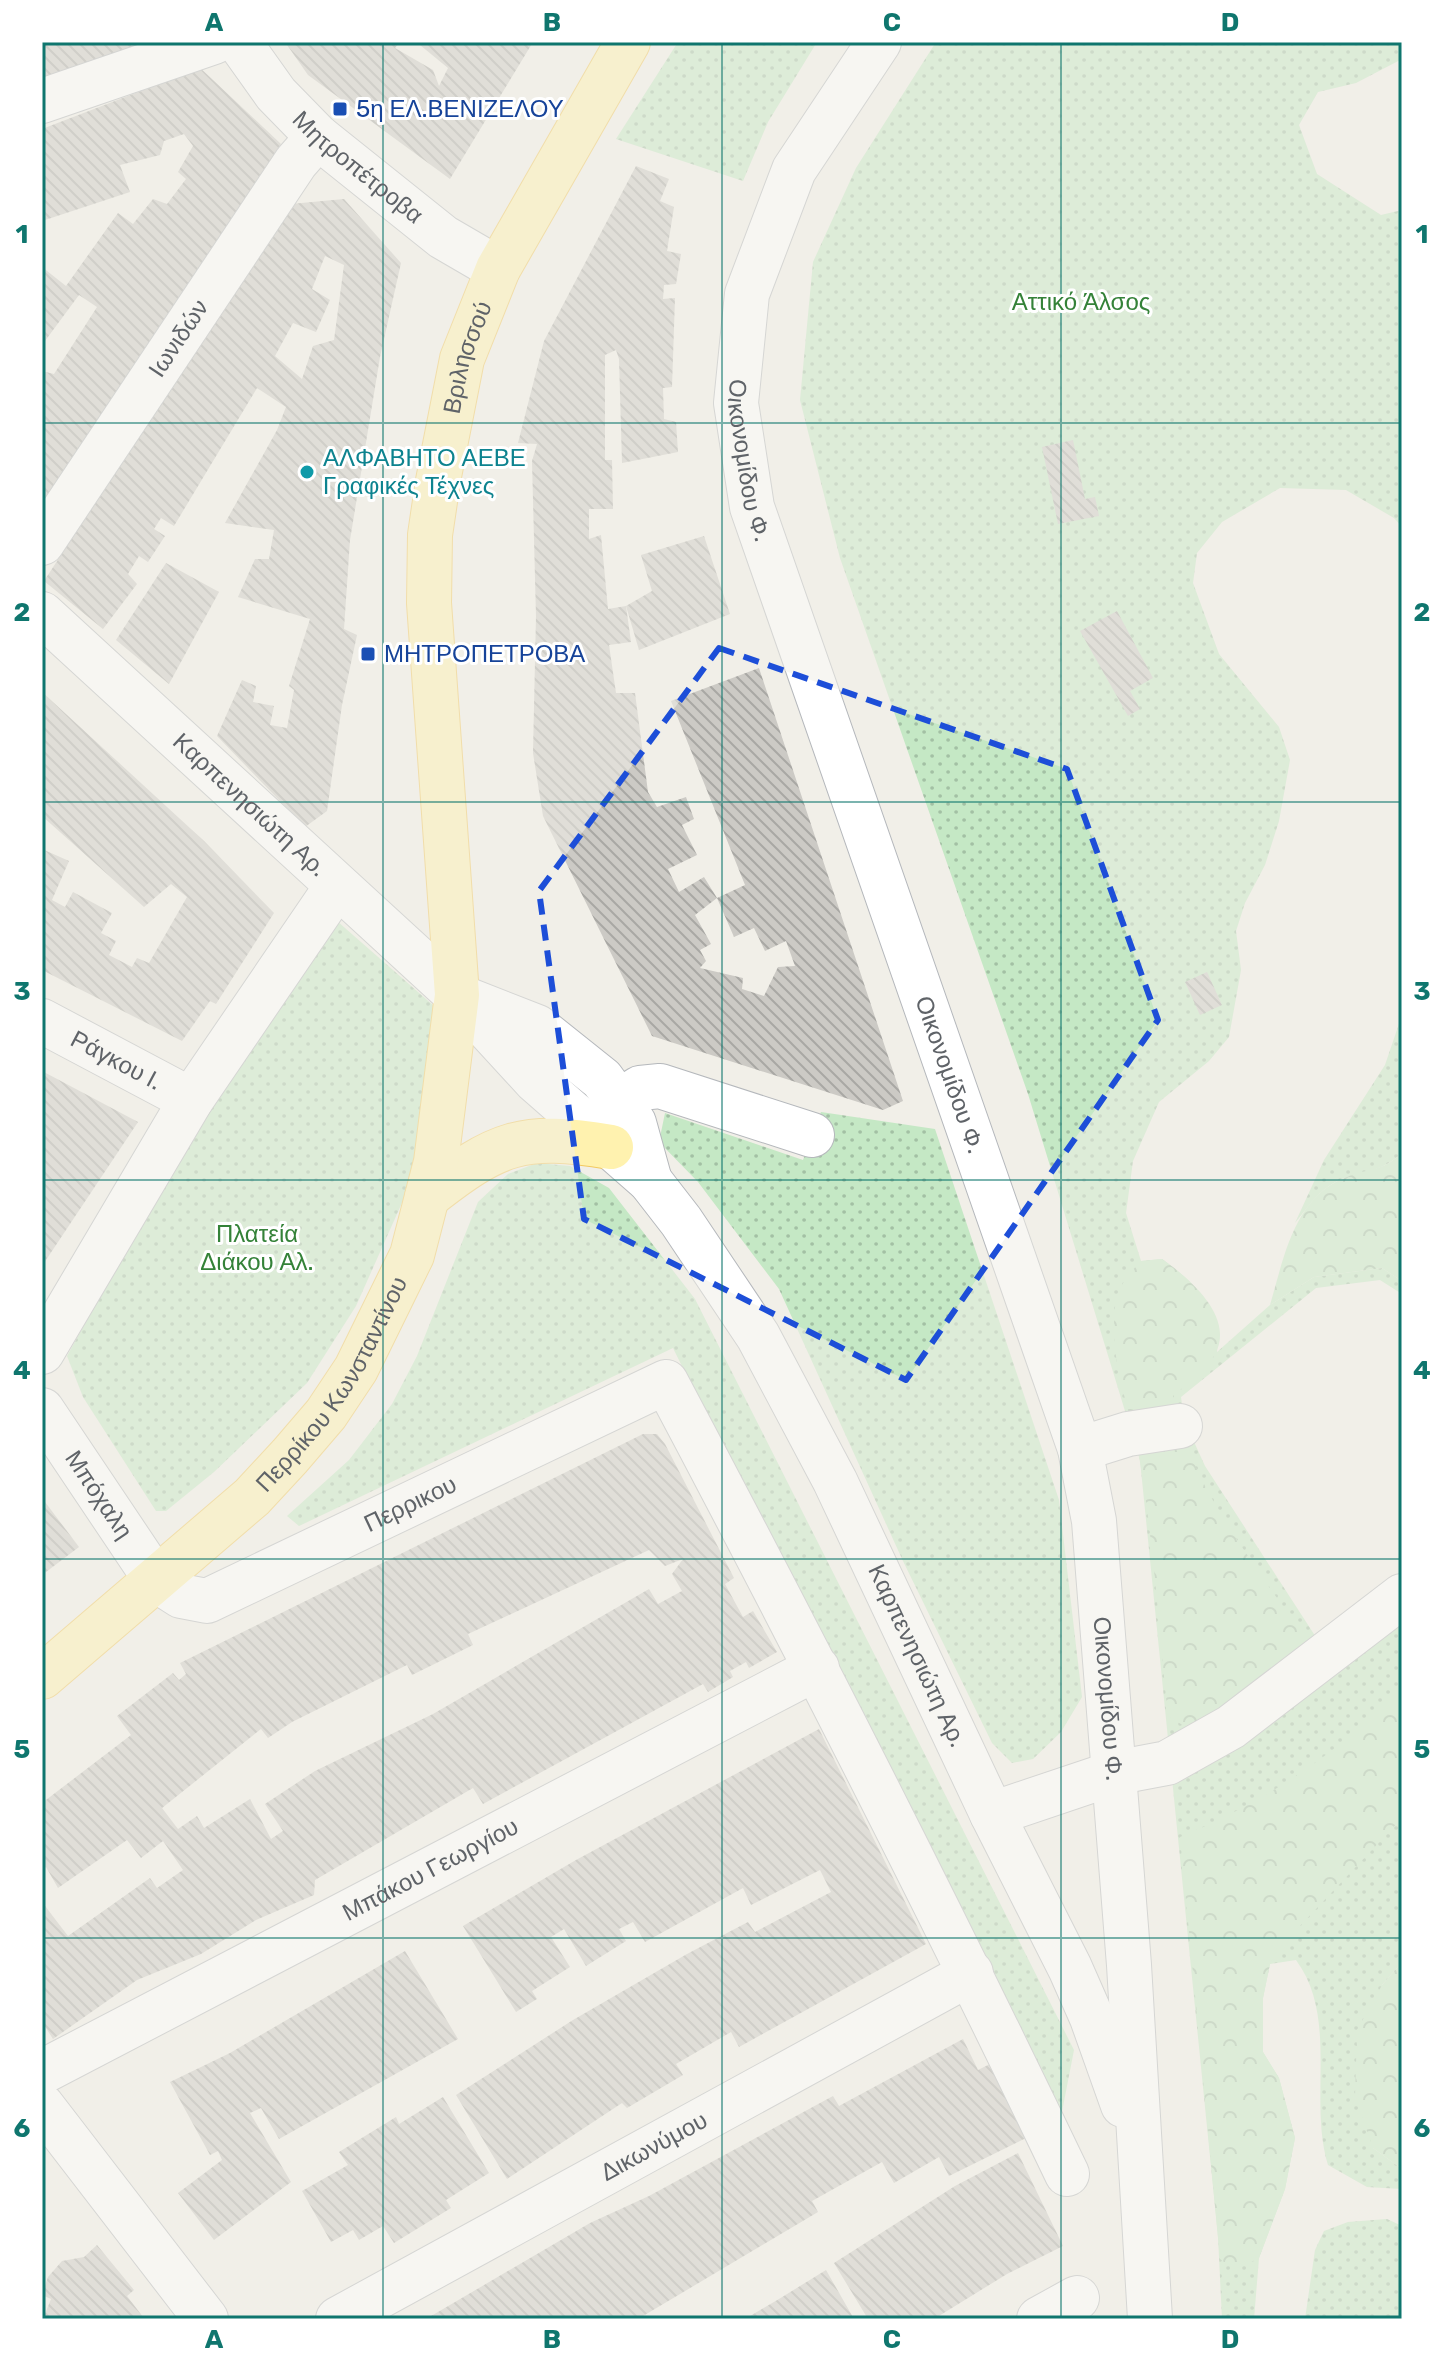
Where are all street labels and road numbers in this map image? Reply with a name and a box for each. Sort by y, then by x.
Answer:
street label: Μητροπέτροβα [287,105,429,230]
street label: Ιωνιδών [143,294,214,382]
street label: Βριλησσού [438,297,498,416]
street label: Οικονομίδου Φ. [722,378,777,545]
street label: Καρπενησιώτη Αρ. [167,727,332,882]
street label: Οικονομίδου Φ. [909,992,990,1157]
street label: Ράγκου Ι. [66,1025,166,1096]
street label: Περρίκου Κωνσταντίνου [250,1272,413,1498]
street label: Μπόχαλη [59,1445,138,1544]
street label: Περρικου [360,1470,461,1538]
street label: Καρπενησιώτη Αρ. [862,1560,972,1751]
street label: Οικονομίδου Φ. [1088,1615,1128,1782]
street label: Μπάκου Γεωργίου [338,1812,523,1927]
street label: Δικωνύμου [596,2106,712,2187]

